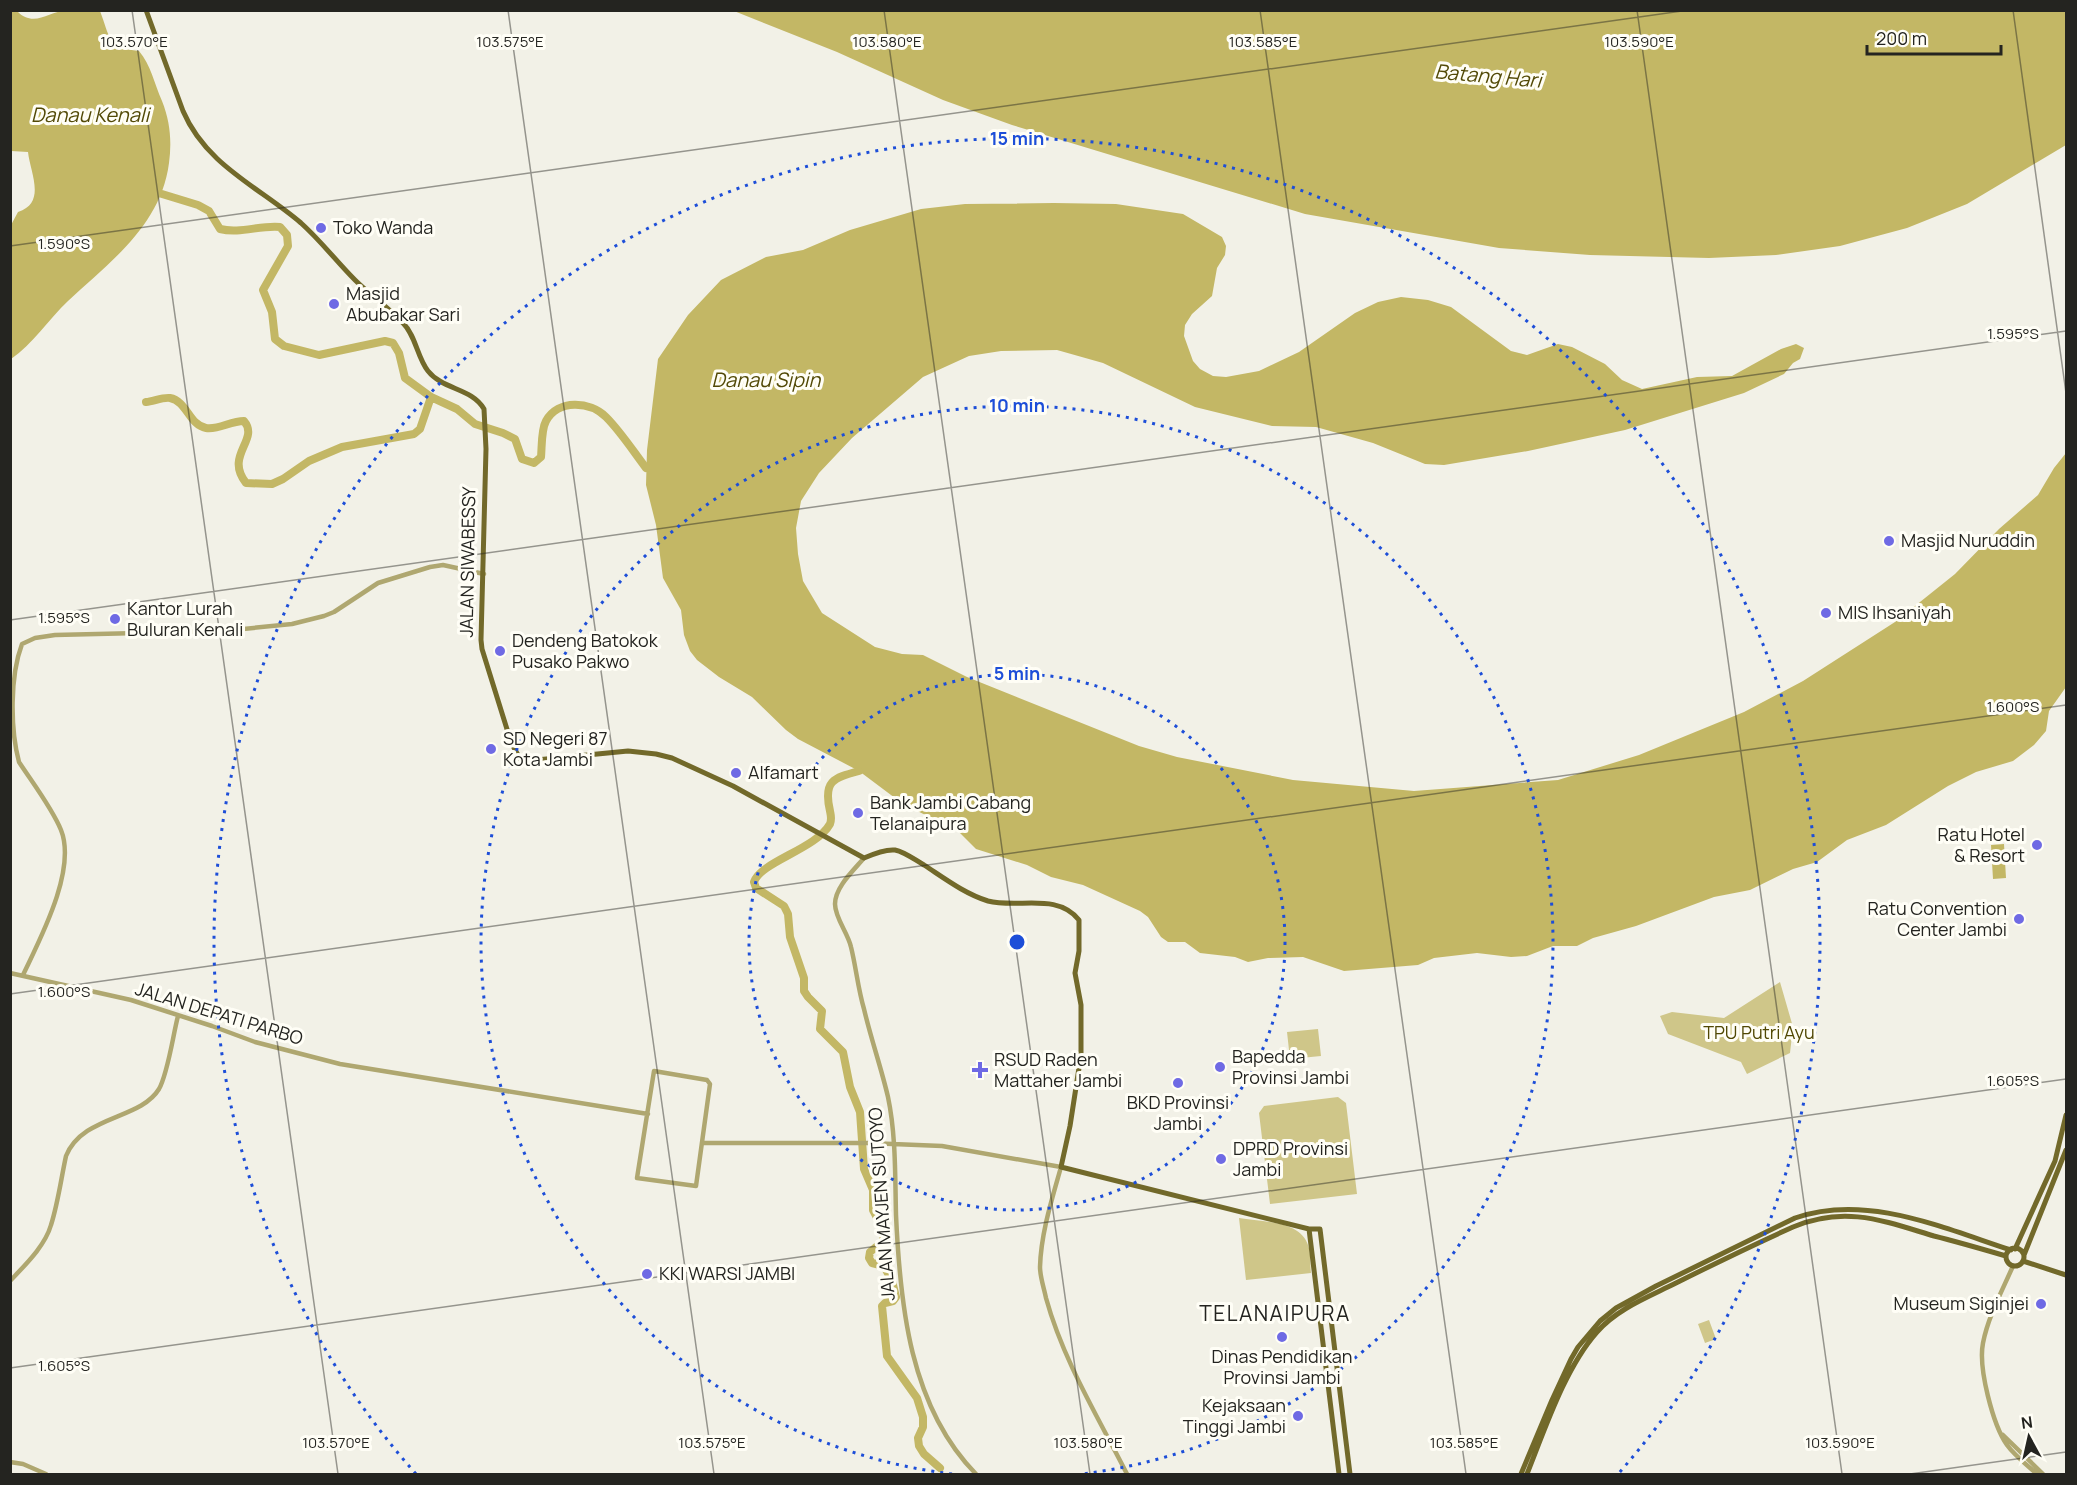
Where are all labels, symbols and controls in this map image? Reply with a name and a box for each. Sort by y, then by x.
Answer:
scale bar [1867,18,2000,56]
text: 200 m [1876,26,1927,50]
text: 103.570°E [100,31,168,52]
text: 103.575°E [476,31,544,52]
text: 103.580°E [853,31,921,52]
text: 103.585°E [1229,31,1297,52]
text: 103.590°E [1604,31,1674,52]
water label: Batang Hari [1434,57,1545,94]
water label: Danau Kenali [31,101,151,128]
text: 15 min [990,126,1044,150]
place label: Toko Wanda [333,215,433,239]
marker: Toko Wanda [314,221,328,235]
text: 1.590°S [38,233,90,254]
place label: Masjid Abubakar Sari [346,281,460,326]
marker: Masjid Abubakar Sari [327,297,341,311]
text: 1.595°S [1987,323,2039,344]
water label: Danau Sipin [712,366,822,393]
text: 10 min [989,393,1045,417]
street label: JALAN SIWABESSY [454,485,480,638]
place label: Masjid Nuruddin [1901,528,2035,552]
marker: Masjid Nuruddin [1882,534,1896,548]
place label: Kantor Lurah Buluran Kenali [127,596,243,641]
place label: MIS Ihsaniyah [1838,600,1951,624]
marker: MIS Ihsaniyah [1819,606,1833,620]
text: 1.595°S [38,607,90,628]
marker: Kantor Lurah Buluran Kenali [108,612,122,626]
place label: Dendeng Batokok Pusako Pakwo [512,628,659,673]
marker: Dendeng Batokok Pusako Pakwo [493,644,507,658]
text: 5 min [994,661,1040,685]
text: 1.600°S [1987,696,2039,717]
place label: SD Negeri 87 Kota Jambi [503,726,608,771]
marker: SD Negeri 87 Kota Jambi [484,742,498,756]
place label: Alfamart [748,760,819,784]
marker: Alfamart [729,766,743,780]
place label: Bank Jambi Cabang Telanaipura [870,790,1031,835]
marker: Bank Jambi Cabang Telanaipura [851,806,865,820]
place label: Ratu Hotel & Resort [1938,822,2025,867]
marker: Ratu Hotel & Resort [2030,838,2044,852]
place label: Ratu Convention Center Jambi [1867,896,2007,941]
marker: Ratu Convention Center Jambi [2012,912,2026,926]
centre of rings [1007,932,1027,952]
street label: JALAN DEPATI PARBO [133,976,306,1050]
text: 1.600°S [38,981,90,1002]
park label: TPU Putri Ayu [1703,1020,1815,1044]
place label: Bapedda Provinsi Jambi [1232,1044,1349,1089]
place label: RSUD Raden Mattaher Jambi [994,1047,1122,1092]
marker: Bapedda Provinsi Jambi [1213,1060,1227,1074]
marker: RSUD Raden Mattaher Jambi [971,1061,989,1079]
text: 1.605°S [1987,1070,2039,1091]
marker: BKD Provinsi Jambi [1171,1076,1185,1090]
place label: BKD Provinsi Jambi [1127,1090,1229,1135]
street label: JALAN MAYJEN SUTOYO [862,1107,900,1302]
place label: DPRD Provinsi Jambi [1233,1136,1348,1181]
marker: DPRD Provinsi Jambi [1214,1152,1228,1166]
place label: KKI WARSI JAMBI [659,1261,795,1285]
marker: KKI WARSI JAMBI [640,1267,654,1281]
place label: Museum Siginjei [1894,1291,2029,1315]
marker: Museum Siginjei [2034,1297,2048,1311]
district label: TELANAIPURA [1199,1299,1351,1327]
marker: Dinas Pendidikan Provinsi Jambi [1275,1330,1289,1344]
place label: Dinas Pendidikan Provinsi Jambi [1211,1344,1353,1389]
text: 1.605°S [38,1355,90,1376]
place label: Kejaksaan Tinggi Jambi [1183,1393,1286,1438]
north arrow [1999,1407,2059,1467]
marker: Kejaksaan Tinggi Jambi [1291,1409,1305,1423]
text: N [2020,1410,2034,1434]
text: 103.570°E [302,1432,370,1453]
text: 103.575°E [678,1432,746,1453]
text: 103.580°E [1054,1432,1122,1453]
text: 103.585°E [1430,1432,1498,1453]
text: 103.590°E [1805,1432,1875,1453]

